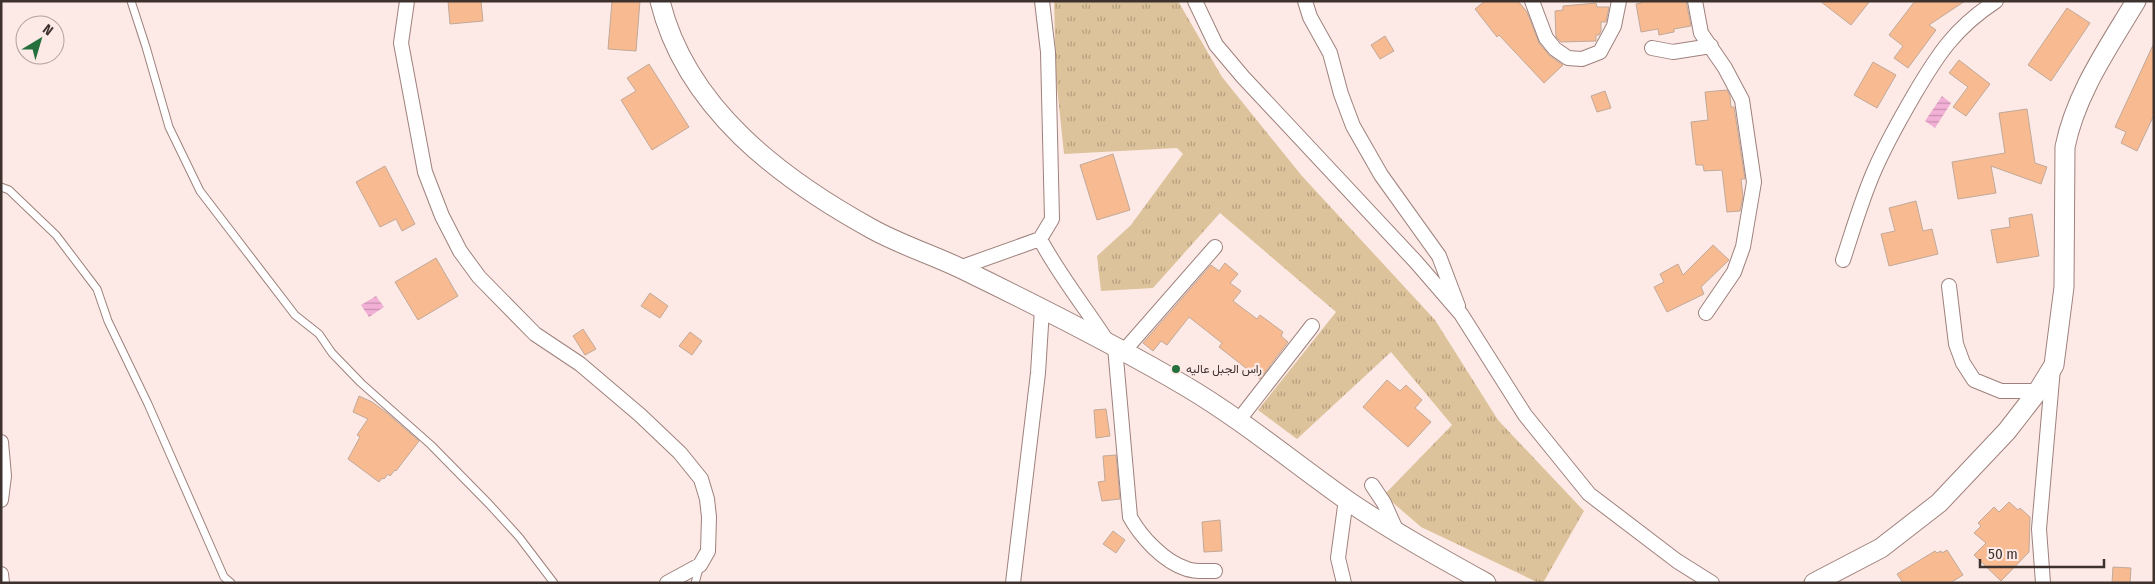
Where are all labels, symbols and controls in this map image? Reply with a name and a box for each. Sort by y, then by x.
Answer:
north arrow [15,15,65,65]
text: N [39,21,56,39]
place label: راس الجبل عاليه [1186,362,1262,377]
marker: راس الجبل عاليه [1170,363,1182,375]
scale bar [1980,536,2104,568]
text: 50 m [1988,545,2018,563]

